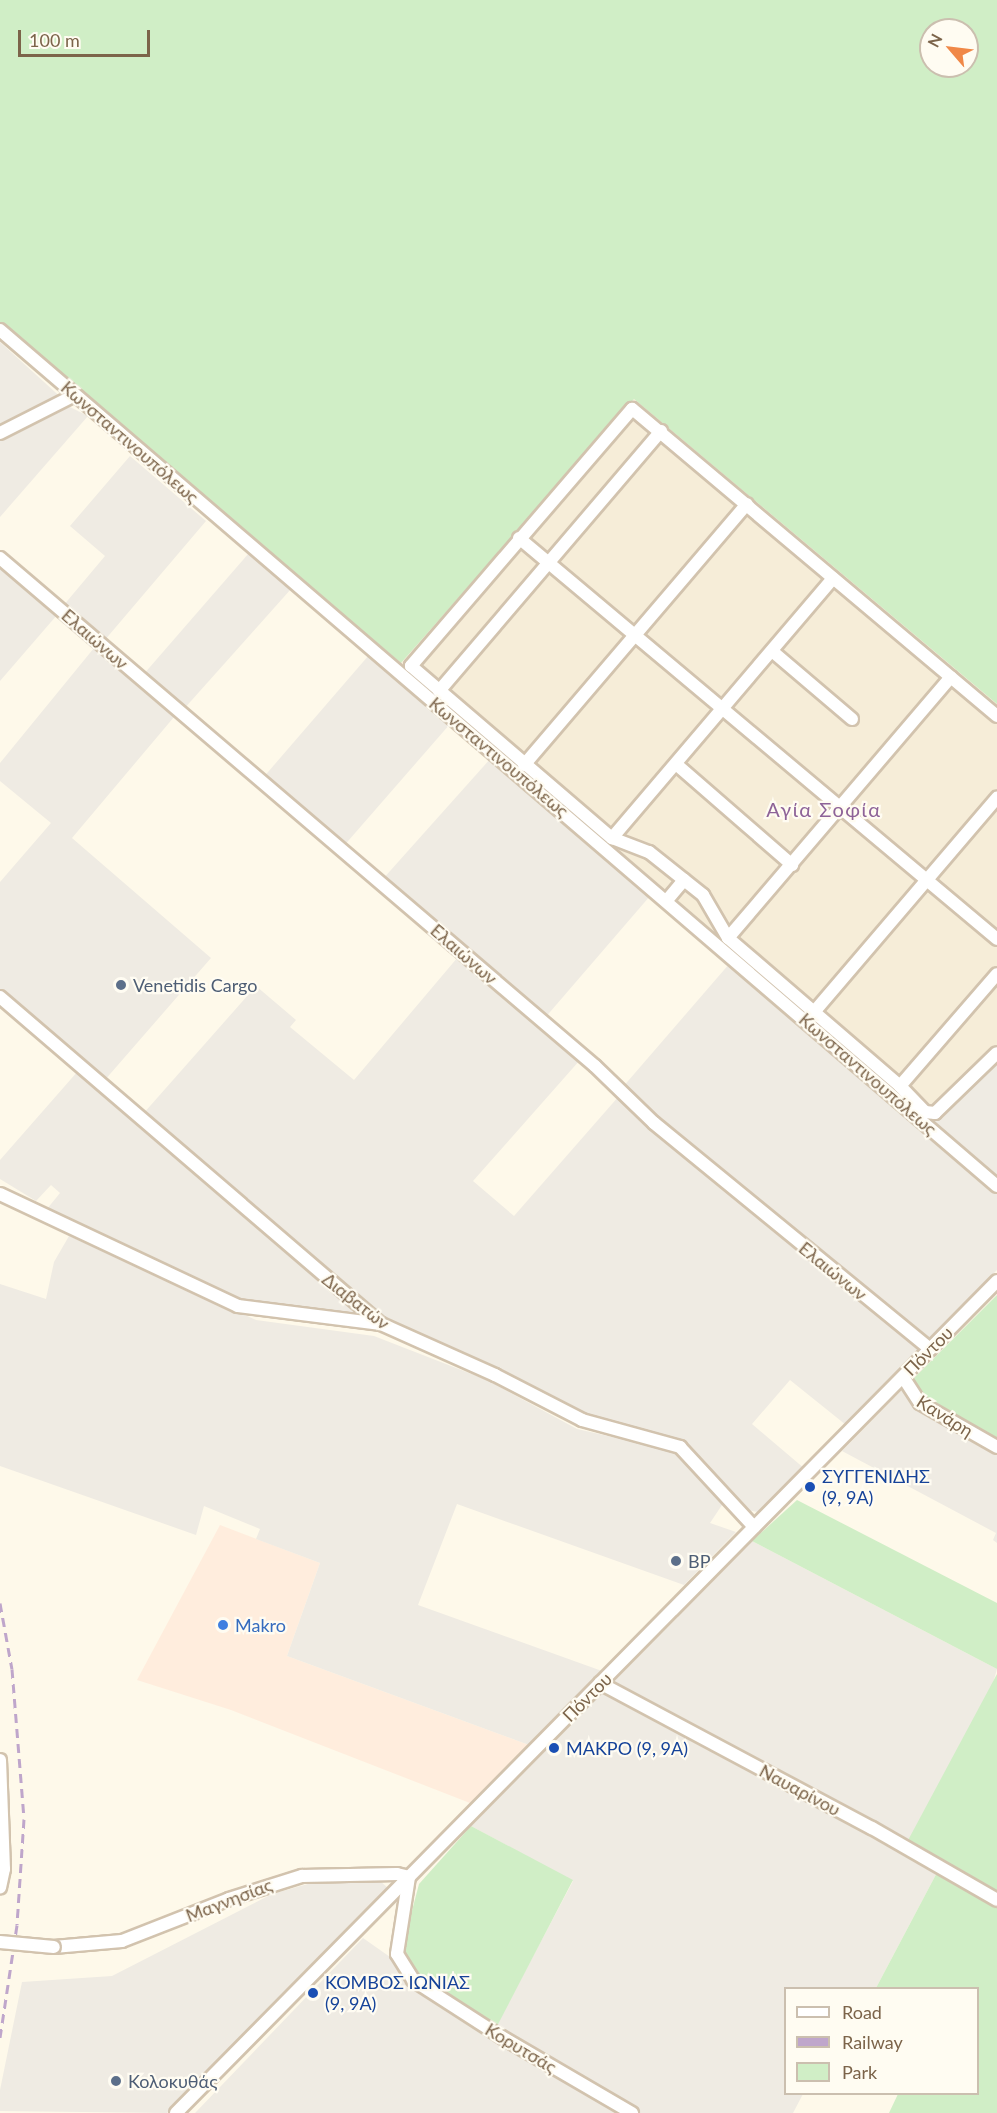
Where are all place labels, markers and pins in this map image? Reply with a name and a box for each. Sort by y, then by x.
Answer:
place label: Venetidis Cargo [133,974,257,996]
marker: Venetidis Cargo [114,978,128,992]
place label: ΣΥΓΓΕΝΙΔΗΣ (9, 9Α) [822,1466,930,1508]
marker: ΣΥΓΓΕΝΙΔΗΣ (9, 9Α) [803,1480,817,1494]
place label: BP [688,1550,710,1572]
marker: BP [669,1554,683,1568]
place label: Makro [235,1614,286,1636]
marker: Makro [216,1618,230,1632]
place label: ΜΑΚΡΟ (9, 9Α) [566,1737,688,1759]
marker: ΜΑΚΡΟ (9, 9Α) [547,1741,561,1755]
place label: ΚΟΜΒΟΣ ΙΩΝΙΑΣ (9, 9Α) [325,1972,470,2014]
marker: ΚΟΜΒΟΣ ΙΩΝΙΑΣ (9, 9Α) [306,1986,320,2000]
place label: Κολοκυθάς [128,2070,218,2092]
marker: Κολοκυθάς [109,2074,123,2088]

